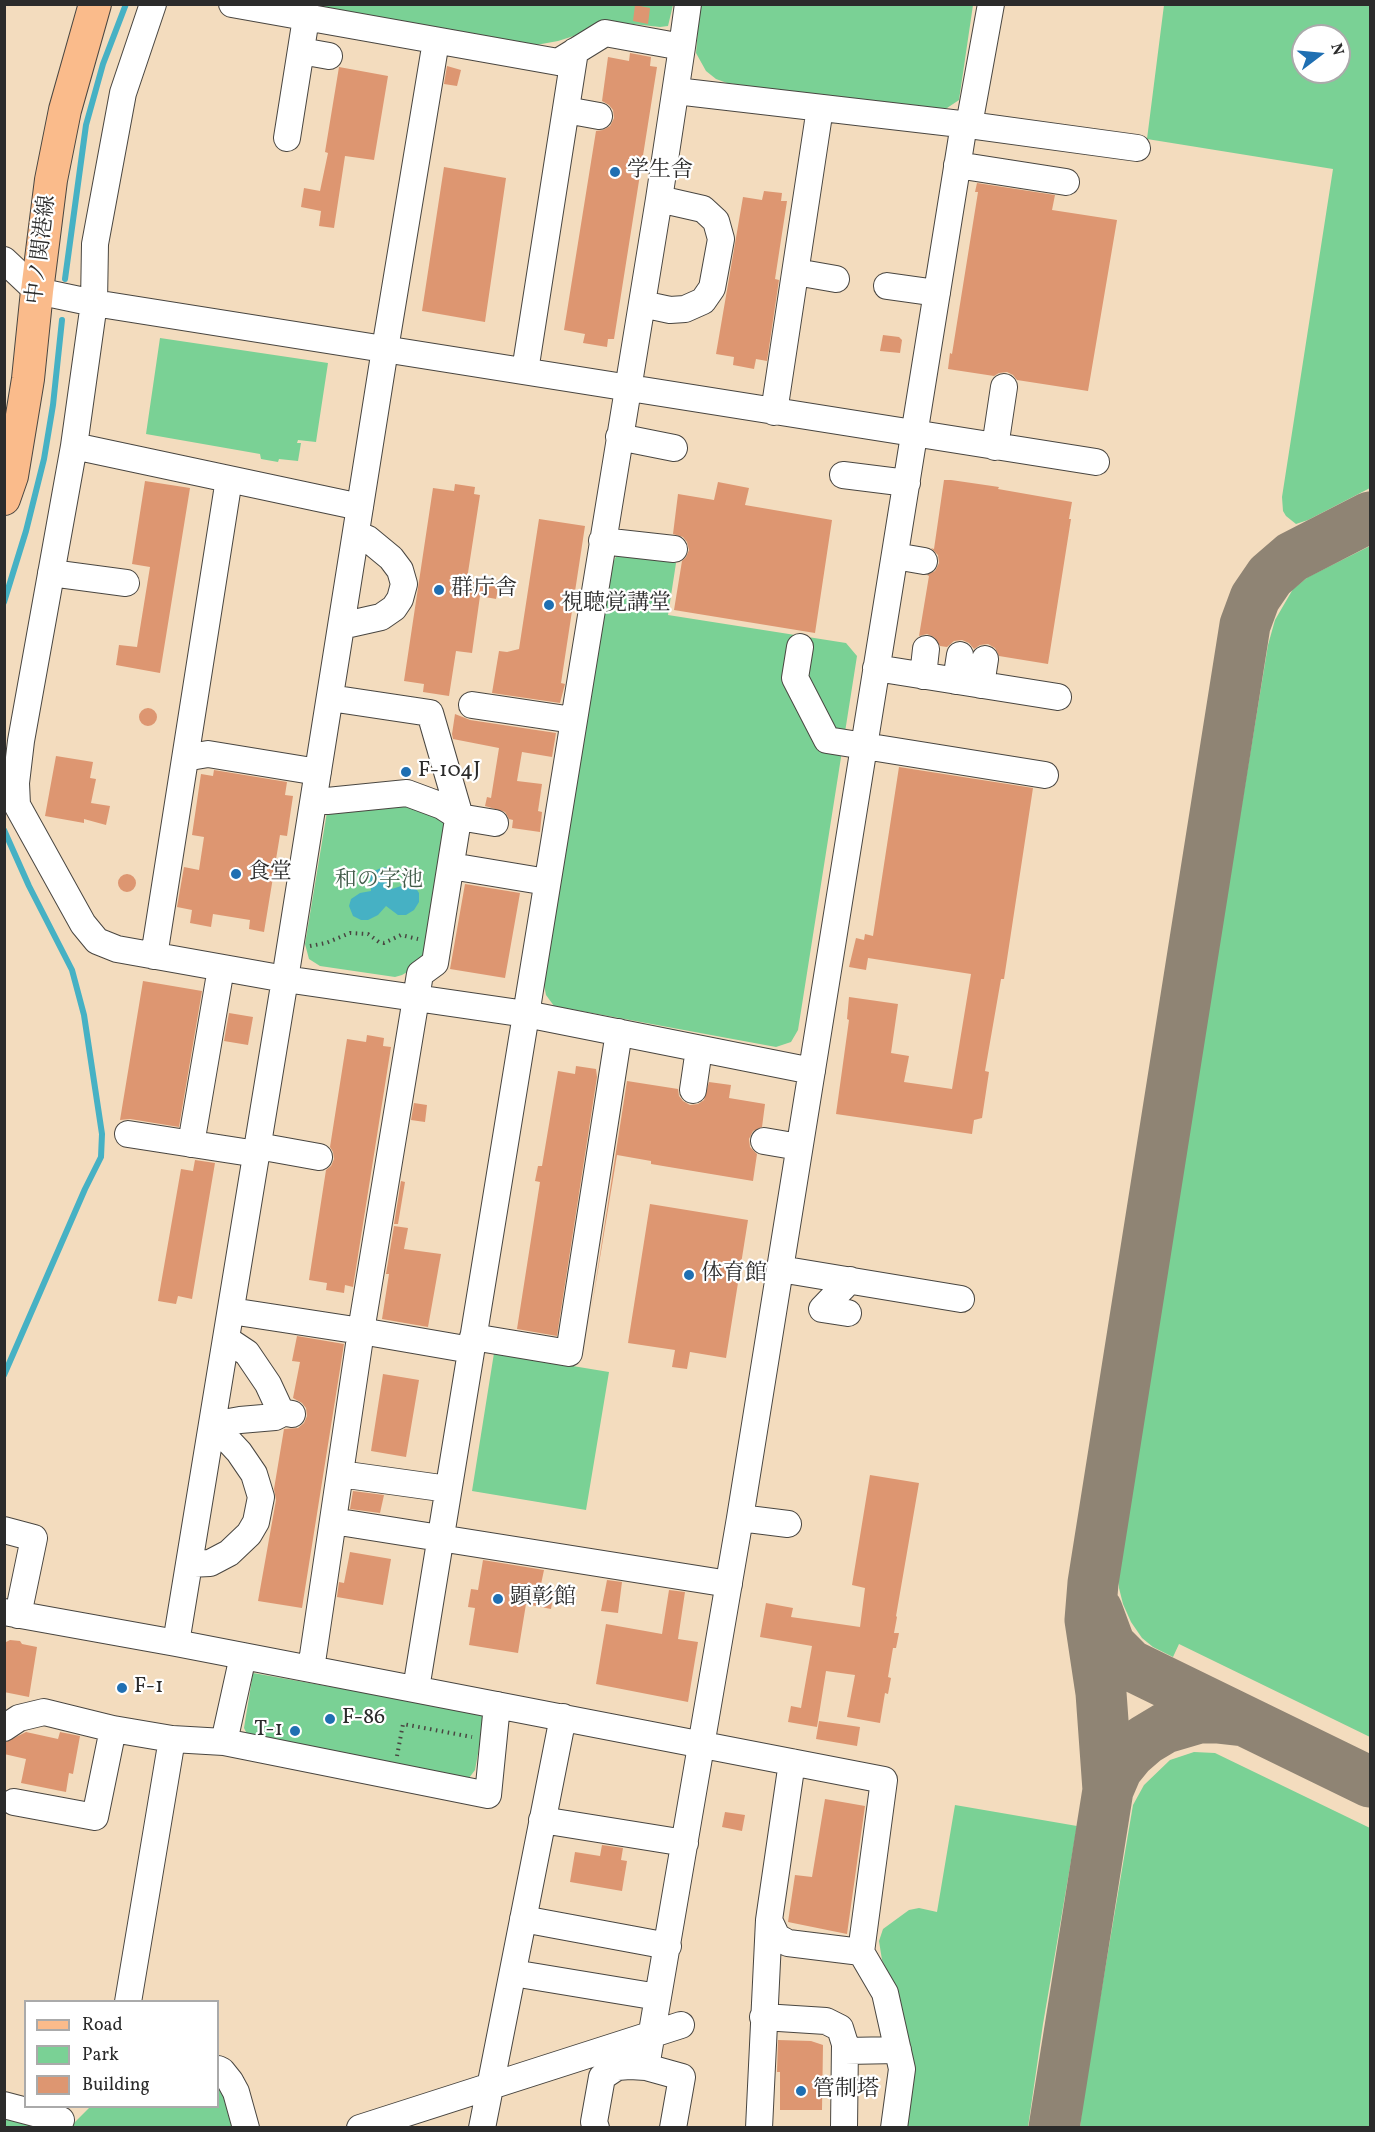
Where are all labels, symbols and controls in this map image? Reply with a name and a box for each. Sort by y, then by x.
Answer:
north arrow [1291,24,1351,84]
text: N [1324,41,1349,58]
place label: 学生舎 [627,159,693,185]
marker: 学生舎 [608,165,622,179]
street label: 中ノ関港線 [23,194,63,306]
place label: 群庁舎 [451,577,517,603]
marker: 群庁舎 [432,583,446,597]
place label: 視聴覚講堂 [561,592,671,618]
marker: 視聴覚講堂 [542,598,556,612]
place label: F-104J [418,759,480,785]
marker: F-104J [399,765,413,779]
place label: 食堂 [248,861,292,887]
marker: 食堂 [229,867,243,881]
park label: 和の字池 [335,869,423,895]
place label: 体育館 [701,1262,767,1288]
marker: 体育館 [682,1268,696,1282]
place label: 顕彰館 [510,1586,576,1612]
marker: 顕彰館 [491,1592,505,1606]
place label: F-1 [134,1675,163,1701]
marker: F-1 [115,1681,129,1695]
place label: F-86 [342,1706,385,1732]
marker: F-86 [323,1712,337,1726]
place label: T-1 [254,1718,283,1744]
marker: T-1 [288,1724,302,1738]
legend [24,2000,219,2108]
text: Road [82,2013,123,2038]
text: Park [82,2043,119,2068]
text: Building [82,2073,150,2098]
place label: 管制塔 [813,2078,879,2104]
marker: 管制塔 [794,2084,808,2098]

